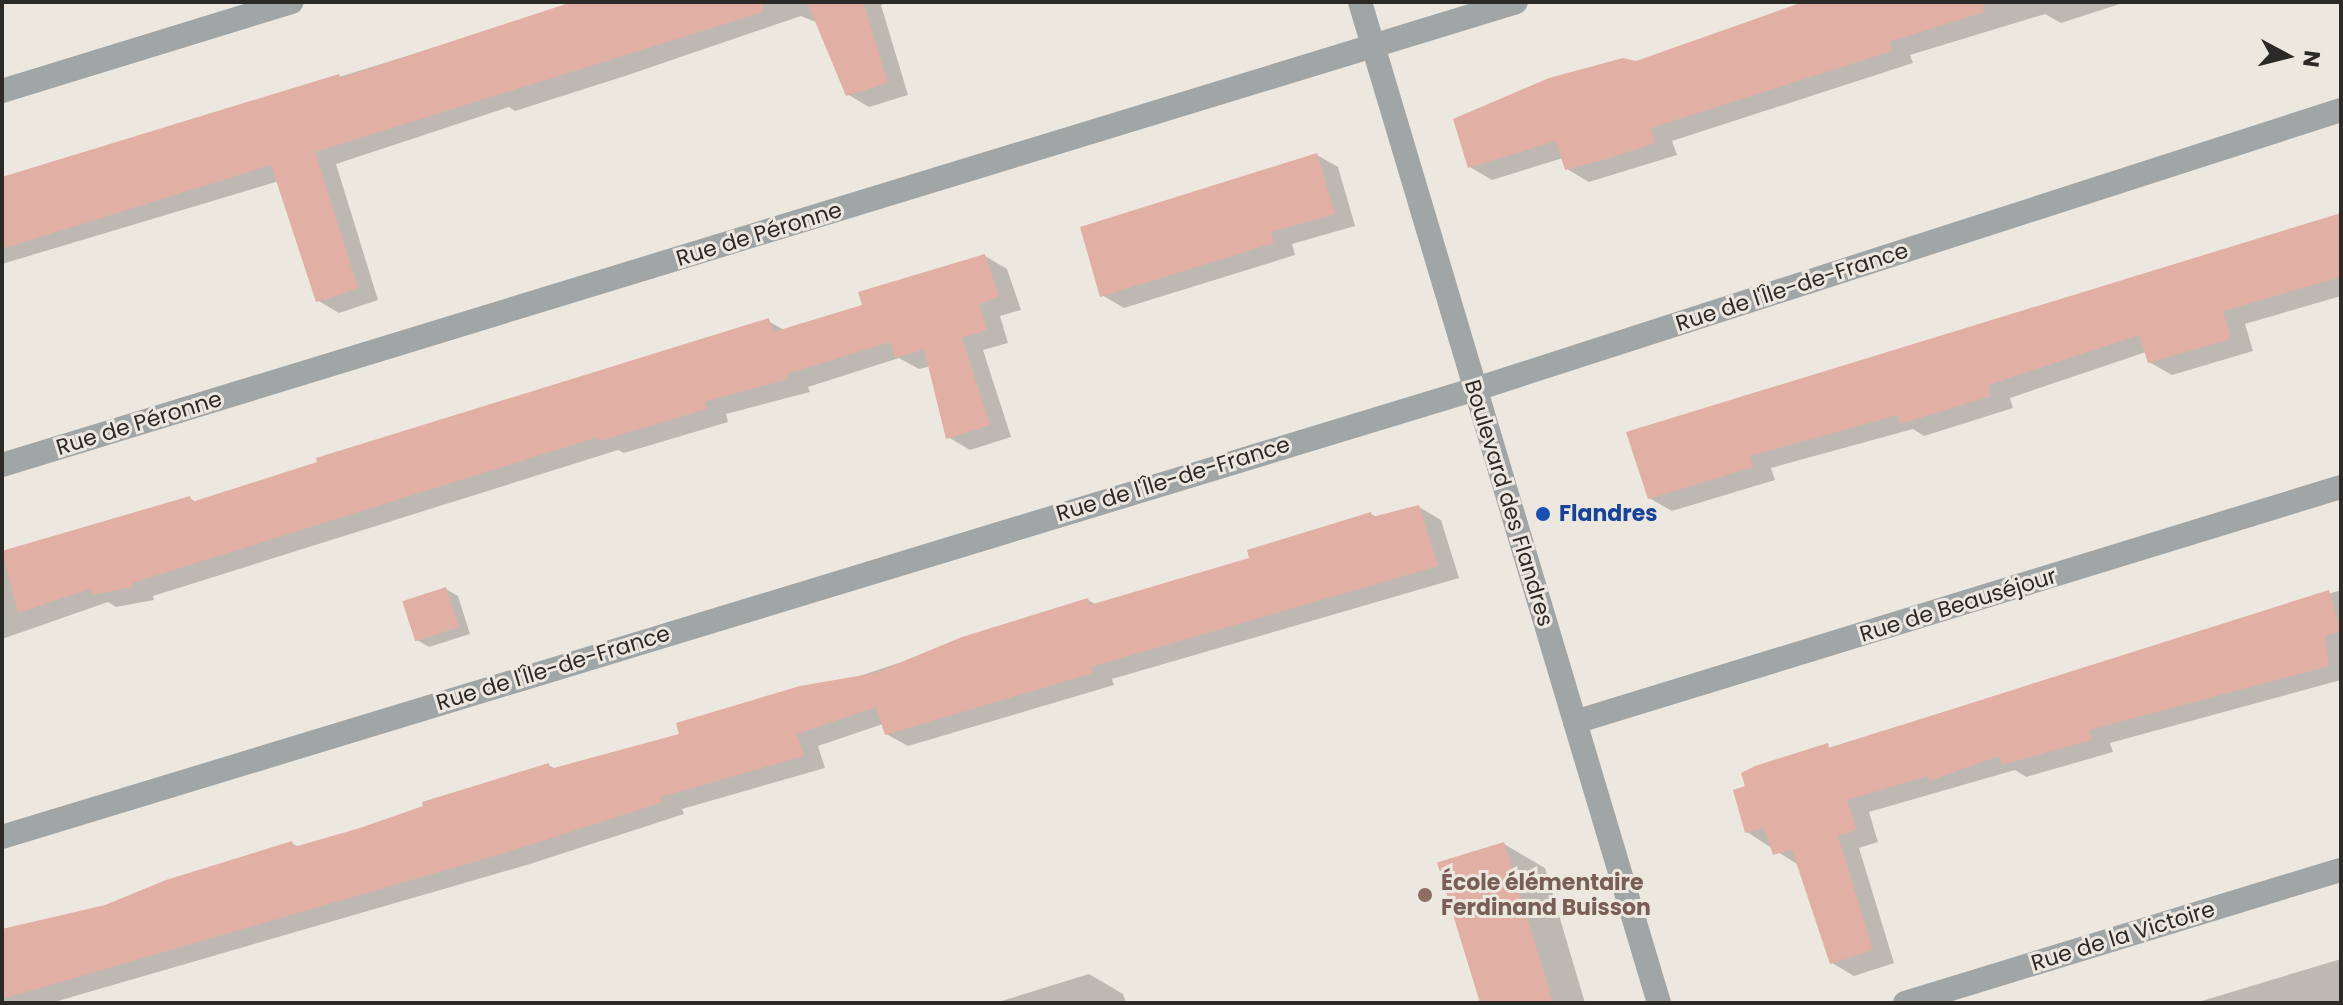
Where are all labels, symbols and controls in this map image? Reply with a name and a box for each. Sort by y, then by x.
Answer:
north arrow [2247,16,2327,96]
text: N [2295,49,2328,69]
street label: Rue de Péronne [673,196,845,272]
street label: Rue de l'Île-de-France [1672,237,1912,337]
street label: Boulevard des Flandres [1459,377,1559,629]
street label: Rue de Péronne [53,385,225,461]
street label: Rue de l'Île-de-France [1053,431,1293,527]
place label: Flandres [1559,501,1657,527]
marker: Flandres [1534,505,1552,523]
street label: Rue de Beauséjour [1856,562,2060,648]
street label: Rue de l'Île-de-France [433,620,673,716]
place label: École élémentaire Ferdinand Buisson [1441,869,1651,920]
marker: École élémentaire Ferdinand Buisson [1416,886,1434,904]
street label: Rue de la Victoire [2028,896,2218,976]

